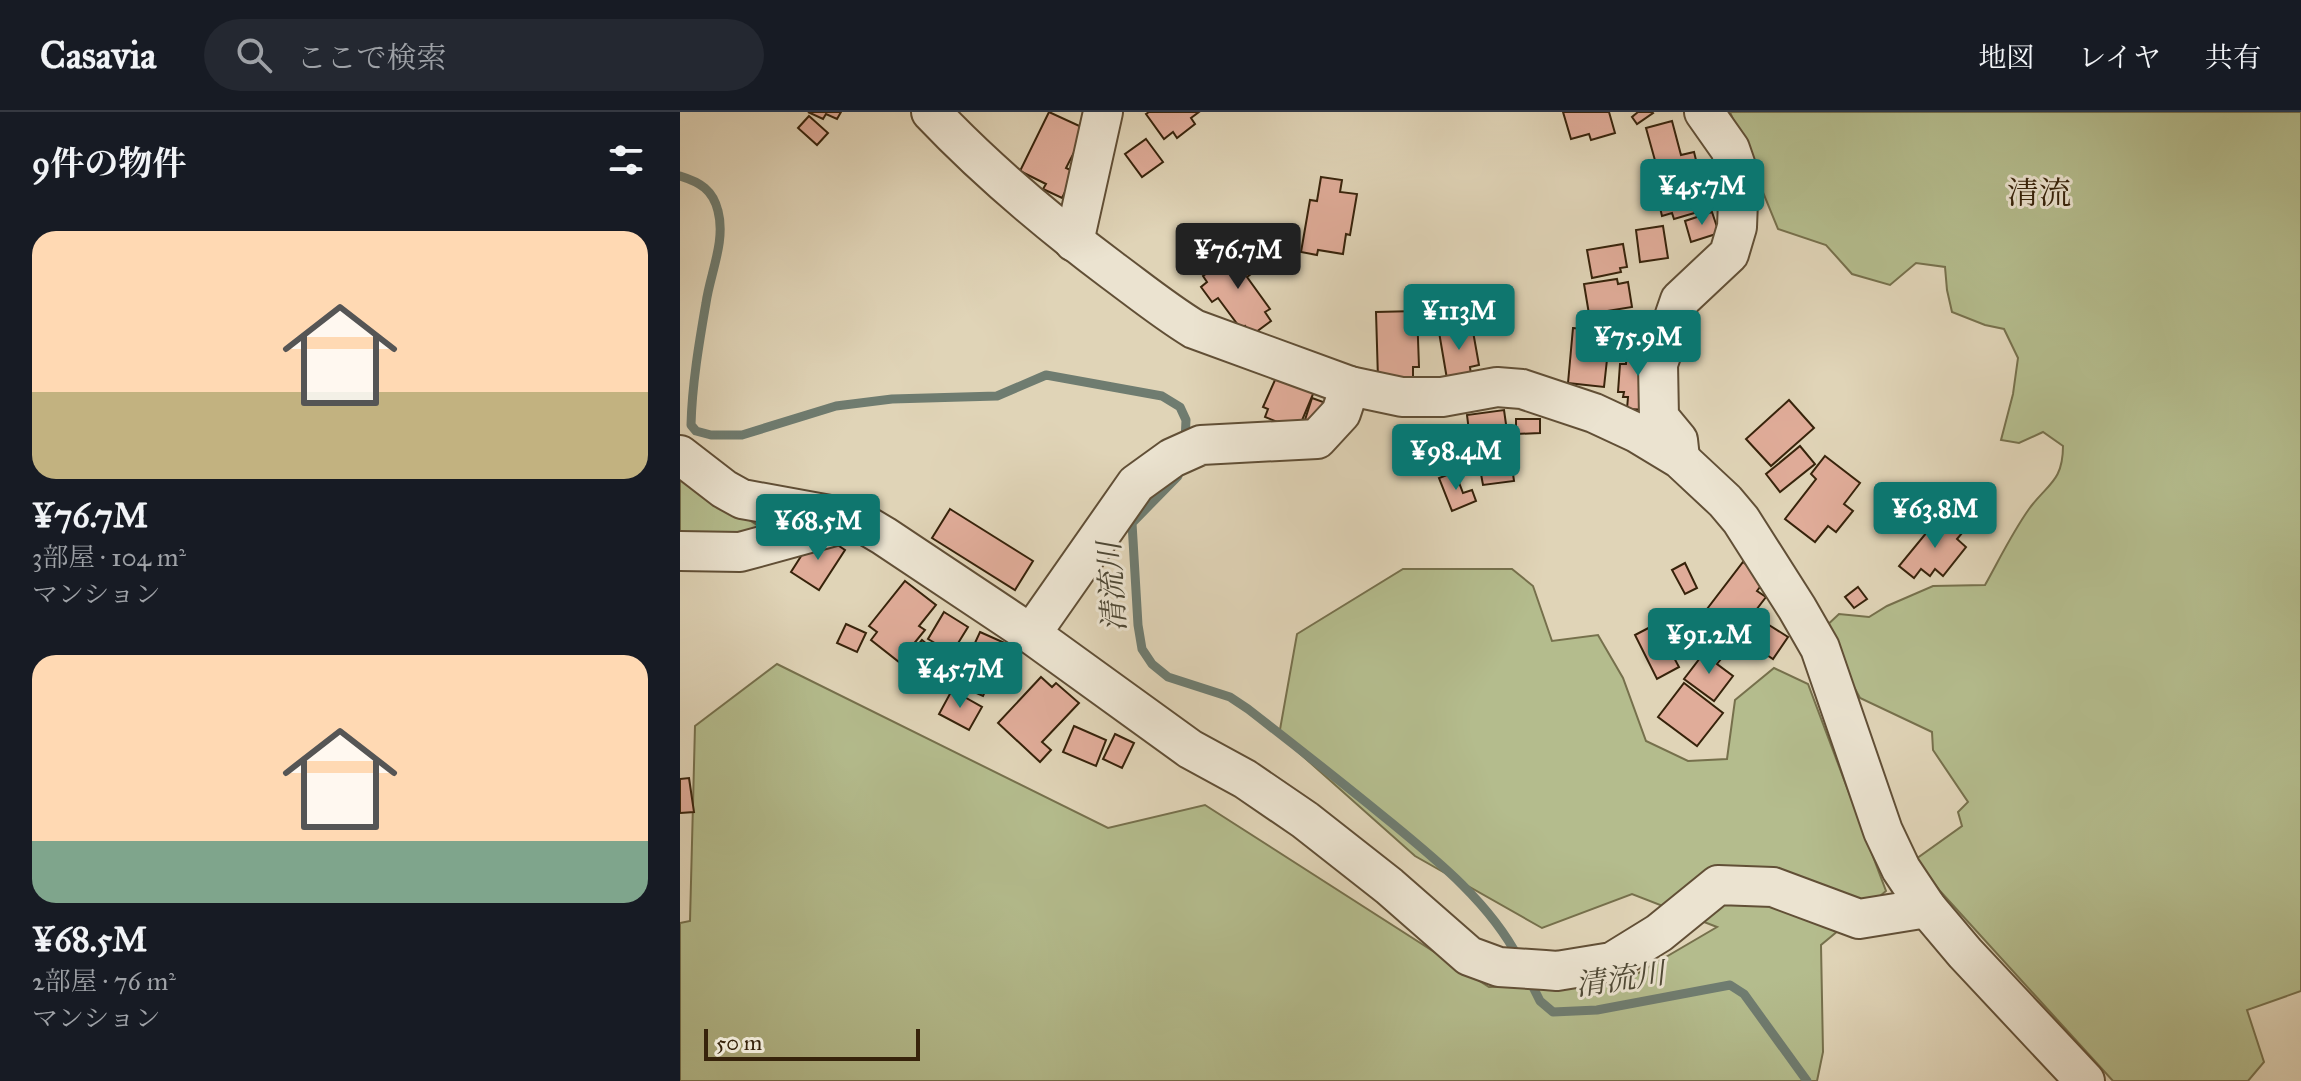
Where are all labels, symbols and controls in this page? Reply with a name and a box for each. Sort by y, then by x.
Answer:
search box [204,19,764,91]
text: Casavia [40,32,156,78]
icon: search [232,33,276,77]
text: ここで検索 [296,40,446,76]
text: 地図 [1978,40,2034,75]
text: レイヤ [2078,40,2161,75]
text: 共有 [2205,40,2261,75]
icon: filters [604,138,648,182]
text: 9件の物件 [32,143,186,184]
pin: ¥45.7M [1637,159,1767,227]
text: ¥45.7M [1658,169,1746,201]
district label: 清流 [2007,174,2071,213]
pin: ¥76.7M [1173,223,1303,291]
text: ¥76.7M [1194,233,1282,265]
icon: home [268,283,412,427]
pin: ¥113M [1403,284,1515,352]
text: ¥113M [1422,294,1496,326]
pin: ¥75.9M [1573,310,1703,378]
text: ¥75.9M [1594,320,1682,352]
pin: ¥98.4M [1391,424,1521,492]
text: ¥98.4M [1410,434,1502,466]
pin: ¥63.8M [1870,482,2000,550]
text: ¥63.8M [1892,492,1978,524]
pin: ¥68.5M [753,494,883,562]
text: ¥76.7M [32,495,148,536]
text: ¥68.5M [774,504,862,536]
water label: 清流川 [1091,538,1133,633]
text: 3部屋 · 104 m² [32,541,186,573]
text: マンション [32,578,161,610]
pin: ¥91.2M [1644,608,1774,676]
text: ¥91.2M [1666,618,1752,650]
pin: ¥45.7M [895,642,1025,710]
text: ¥45.7M [916,652,1004,684]
icon: home [268,707,412,851]
text: ¥68.5M [32,919,147,960]
water label: 清流川 [1573,954,1670,1003]
text: 2部屋 · 76 m² [32,965,176,997]
text: マンション [32,1002,161,1034]
scale bar [704,1025,920,1061]
text: 50 m [716,1029,762,1056]

